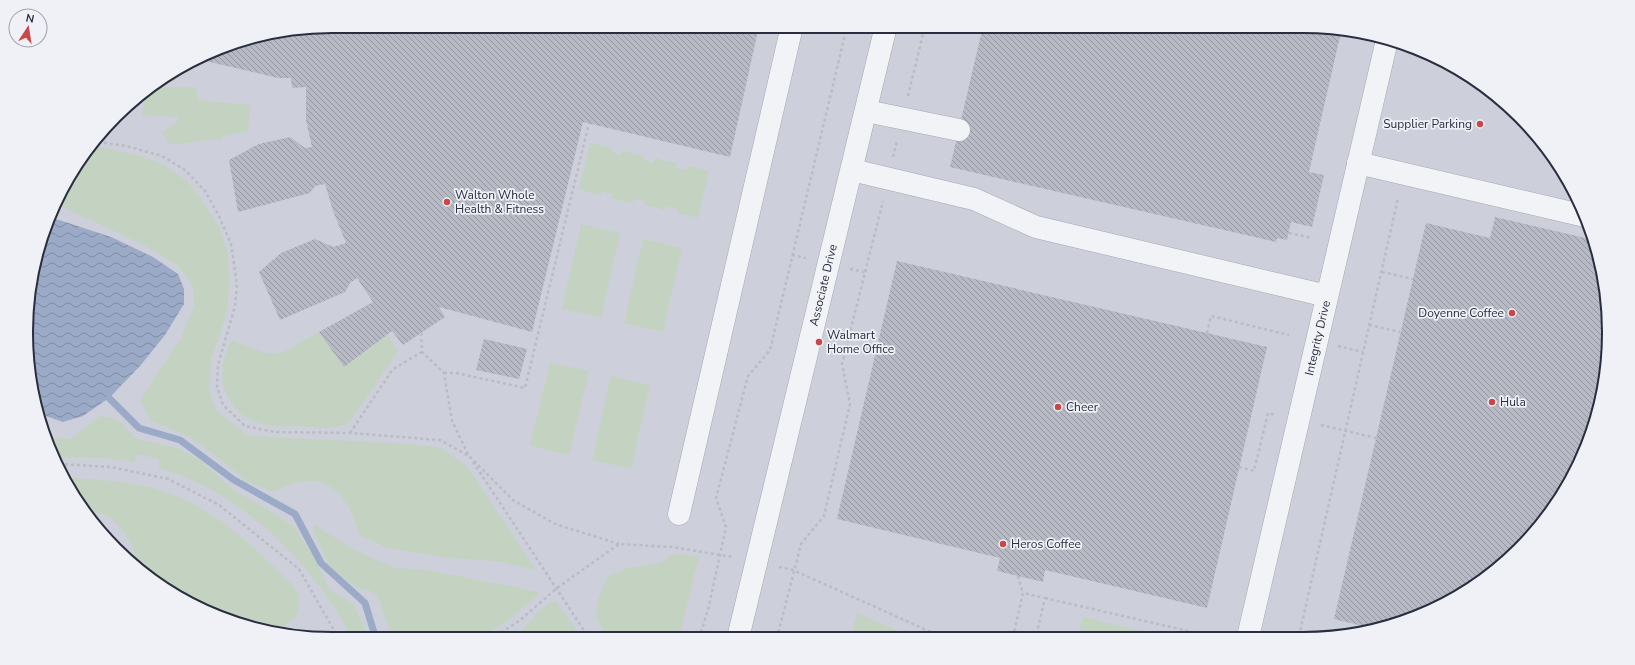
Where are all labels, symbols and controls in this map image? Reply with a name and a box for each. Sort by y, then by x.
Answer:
north arrow [8,8,48,48]
text: N [24,11,36,27]
place label: Supplier Parking [1383,116,1472,132]
marker: Supplier Parking [1475,119,1485,129]
place label: Walton Whole Health & Fitness [455,187,544,217]
marker: Walton Whole Health & Fitness [442,197,452,207]
street label: Associate Drive [806,243,841,328]
street label: Integrity Drive [1301,299,1334,377]
place label: Doyenne Coffee [1418,305,1504,321]
marker: Doyenne Coffee [1507,308,1517,318]
place label: Walmart Home Office [827,327,894,357]
marker: Walmart Home Office [814,337,824,347]
place label: Hula [1500,394,1526,410]
marker: Hula [1487,397,1497,407]
place label: Cheer [1066,399,1099,415]
marker: Cheer [1053,402,1063,412]
place label: Heros Coffee [1011,536,1081,552]
marker: Heros Coffee [998,539,1008,549]

